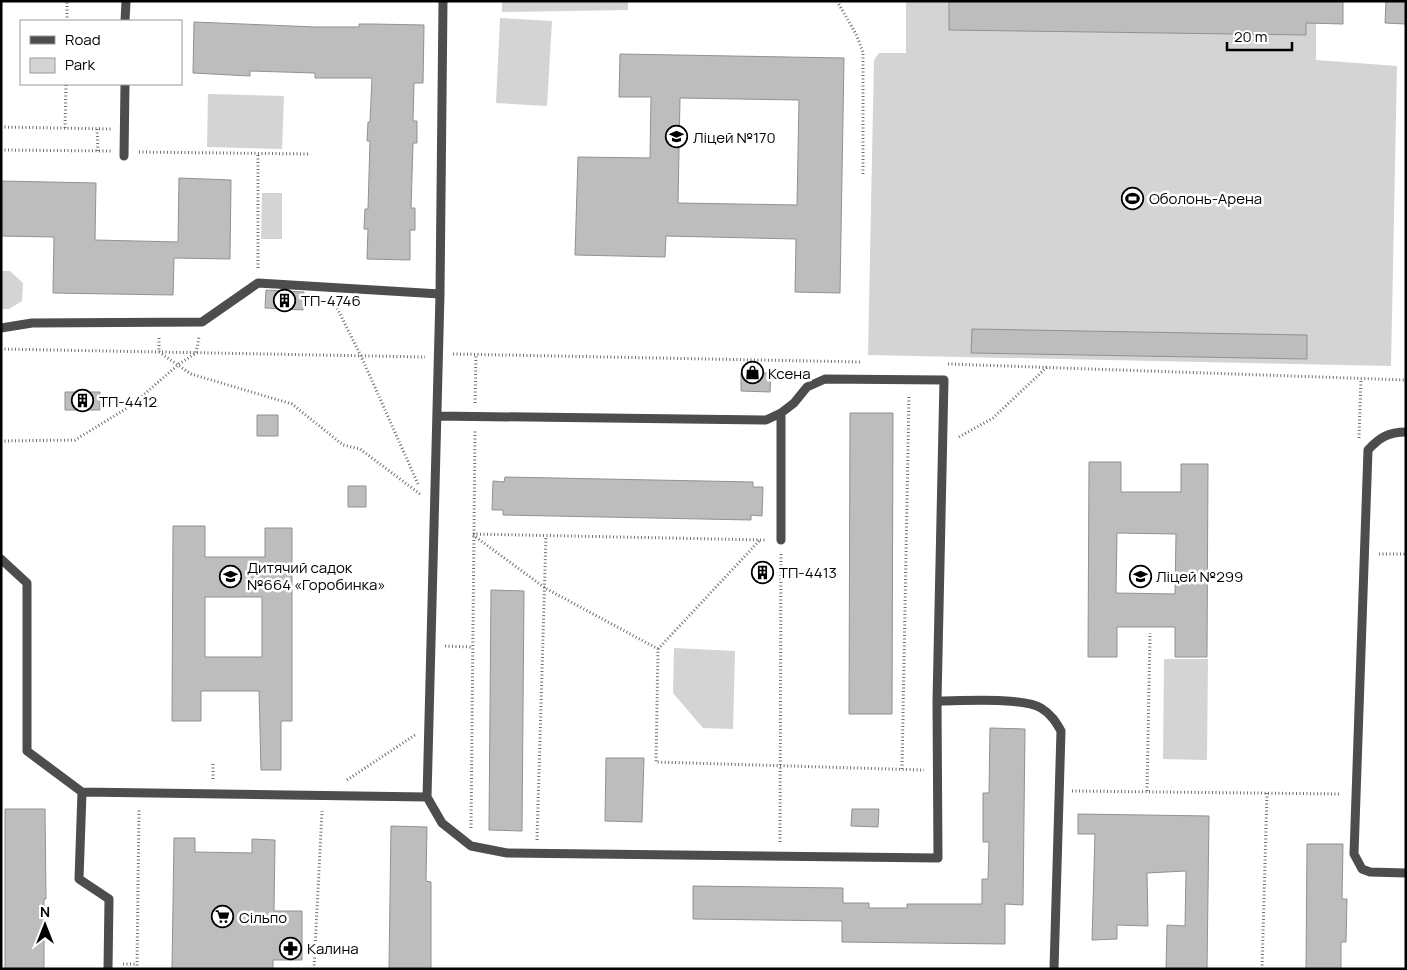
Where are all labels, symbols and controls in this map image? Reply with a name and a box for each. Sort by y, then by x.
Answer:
legend [20,20,182,85]
scale bar [1227,20,1292,52]
text: 20 m [1234,26,1267,47]
text: Road [65,29,101,50]
text: Park [65,54,95,75]
school or university icon: Ліцей №170 [665,125,689,149]
place label: Ліцей №170 [693,127,776,148]
sports icon: Оболонь-Арена [1121,186,1145,210]
place label: Оболонь-Арена [1149,188,1262,209]
building icon: ТП-4746 [273,288,297,312]
place label: ТП-4746 [301,290,361,311]
shop icon: Ксена [740,361,764,385]
place label: Ксена [768,363,811,384]
building icon: ТП-4412 [71,389,95,413]
place label: ТП-4412 [99,391,157,412]
place label: Дитячий садок №664 «Горобинка» [247,557,385,595]
building icon: ТП-4413 [751,560,775,584]
place label: ТП-4413 [779,562,837,583]
school or university icon: Дитячий садок №664 «Горобинка» [219,564,243,588]
school or university icon: Ліцей №299 [1128,564,1152,588]
place label: Ліцей №299 [1156,566,1243,587]
north arrow [20,900,70,950]
text: N [40,902,50,921]
supermarket icon: Сільпо [211,905,235,929]
place label: Сільпо [239,907,287,928]
pharmacy icon: Калина [279,936,303,960]
place label: Калина [307,938,359,959]

